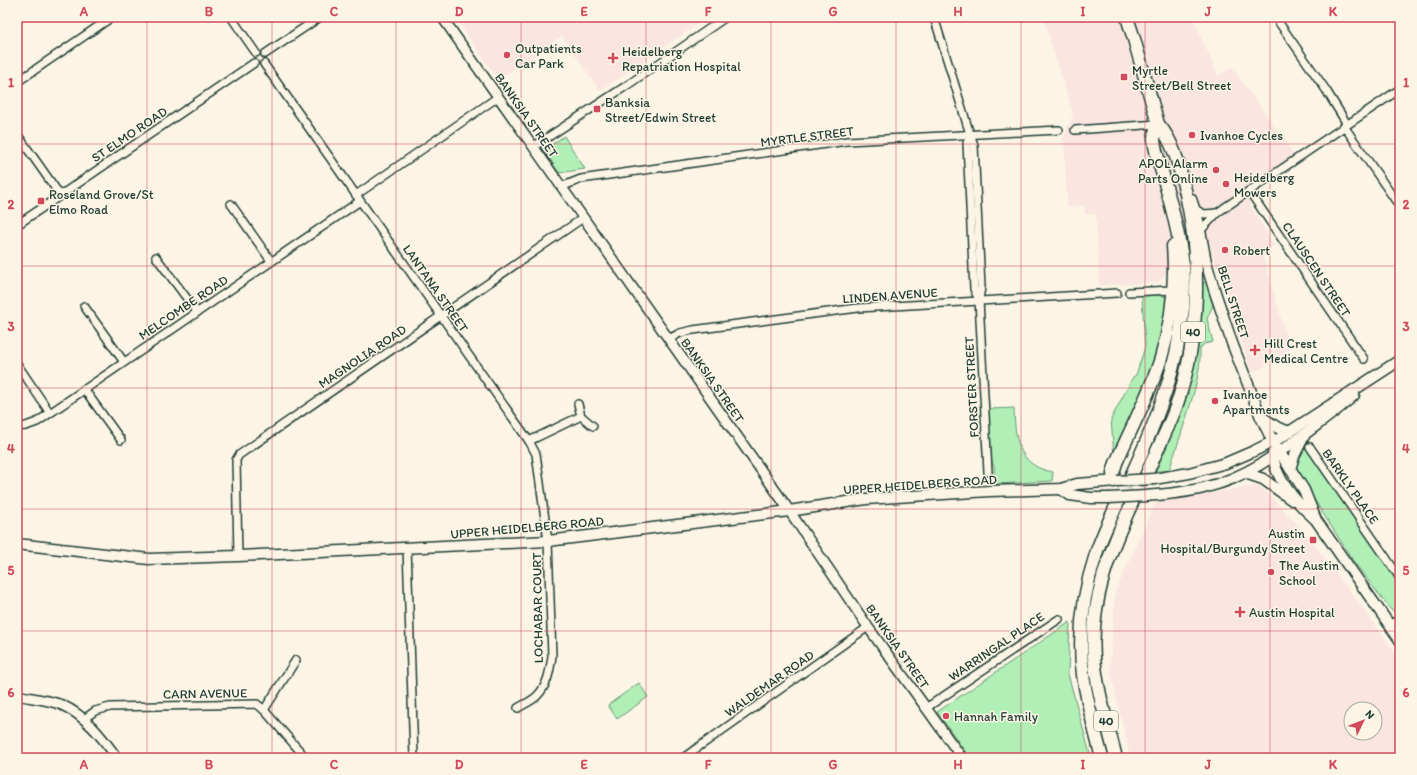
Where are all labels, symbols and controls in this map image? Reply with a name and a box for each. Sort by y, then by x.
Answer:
text: A [79,4,89,19]
text: B [205,4,214,19]
text: C [330,4,339,19]
text: D [455,4,464,19]
text: E [580,4,588,19]
text: F [705,4,712,19]
text: G [829,4,838,19]
text: H [954,4,963,19]
text: I [1081,4,1086,19]
text: J [1204,4,1212,19]
text: K [1329,4,1338,19]
place label: Outpatients Car Park [515,41,582,71]
place label: Heidelberg Repatriation Hospital [622,44,741,74]
marker: Outpatients Car Park [502,50,512,60]
marker: Heidelberg Repatriation Hospital [607,52,619,64]
place label: Myrtle Street/Bell Street [1132,63,1231,93]
street label: BANKSIA STREET [492,70,562,161]
marker: Myrtle Street/Bell Street [1119,72,1129,82]
text: 1 [8,75,14,90]
text: 1 [1403,75,1409,90]
place label: Banksia Street/Edwin Street [605,95,716,125]
street label: ST ELMO ROAD [89,103,170,165]
marker: Banksia Street/Edwin Street [592,104,602,114]
street label: MYRTLE STREET [759,123,855,150]
place label: Ivanhoe Cycles [1200,128,1283,143]
marker: Ivanhoe Cycles [1187,130,1197,140]
place label: APOL Alarm Parts Online [1138,156,1208,186]
marker: APOL Alarm Parts Online [1211,165,1221,175]
place label: Heidelberg Mowers [1234,170,1295,200]
marker: Heidelberg Mowers [1221,179,1231,189]
place label: Roseland Grove/St Elmo Road [49,187,154,217]
marker: Roseland Grove/St Elmo Road [36,196,46,206]
text: 2 [8,197,15,212]
text: 2 [1403,197,1410,212]
street label: CLAUSCEN STREET [1279,219,1354,320]
street label: LANTANA STREET [400,242,472,336]
place label: Robert [1233,243,1270,258]
marker: Robert [1220,245,1230,255]
street label: BELL STREET [1215,264,1253,341]
street label: MELCOMBE ROAD [136,272,231,343]
street label: LINDEN AVENUE [842,285,938,306]
text: 3 [7,319,15,334]
text: 3 [1402,319,1410,334]
street label: MAGNOLIA ROAD [316,321,409,391]
road number: 40 [1181,322,1205,342]
street label: BANKSIA STREET [678,335,748,426]
street label: FORSTER STREET [961,335,982,438]
place label: Hill Crest Medical Centre [1264,336,1348,366]
marker: Hill Crest Medical Centre [1249,344,1261,356]
place label: Ivanhoe Apartments [1223,387,1290,417]
marker: Ivanhoe Apartments [1210,396,1220,406]
text: 4 [7,441,15,456]
text: 4 [1402,441,1410,456]
street label: BARKLY PLACE [1319,446,1382,527]
street label: UPPER HEIDELBERG ROAD [843,472,997,497]
street label: UPPER HEIDELBERG ROAD [450,513,604,542]
place label: Austin Hospital/Burgundy Street [1160,526,1306,556]
marker: Austin Hospital/Burgundy Street [1308,535,1318,545]
street label: LOCHABAR COURT [529,552,546,663]
place label: The Austin School [1279,558,1340,588]
text: 5 [8,563,15,578]
text: 5 [1403,563,1410,578]
marker: The Austin School [1266,567,1276,577]
street label: BANKSIA STREET [863,601,933,692]
place label: Austin Hospital [1249,605,1335,620]
marker: Austin Hospital [1234,606,1246,618]
street label: WARRINGAL PLACE [946,609,1047,684]
street label: WALDEMAR ROAD [722,647,817,720]
text: 6 [8,685,15,700]
street label: CARN AVENUE [163,685,247,702]
text: 6 [1403,685,1410,700]
north arrow [1343,701,1383,741]
text: N [1363,707,1377,722]
place label: Hannah Family [954,709,1038,724]
marker: Hannah Family [941,711,951,721]
road number: 40 [1094,711,1118,731]
text: A [79,757,89,772]
text: B [205,757,214,772]
text: C [330,757,339,772]
text: D [455,757,464,772]
text: E [580,757,588,772]
text: F [705,757,712,772]
text: G [829,757,838,772]
text: H [954,757,963,772]
text: I [1081,757,1086,772]
text: J [1204,757,1212,772]
text: K [1329,757,1338,772]

